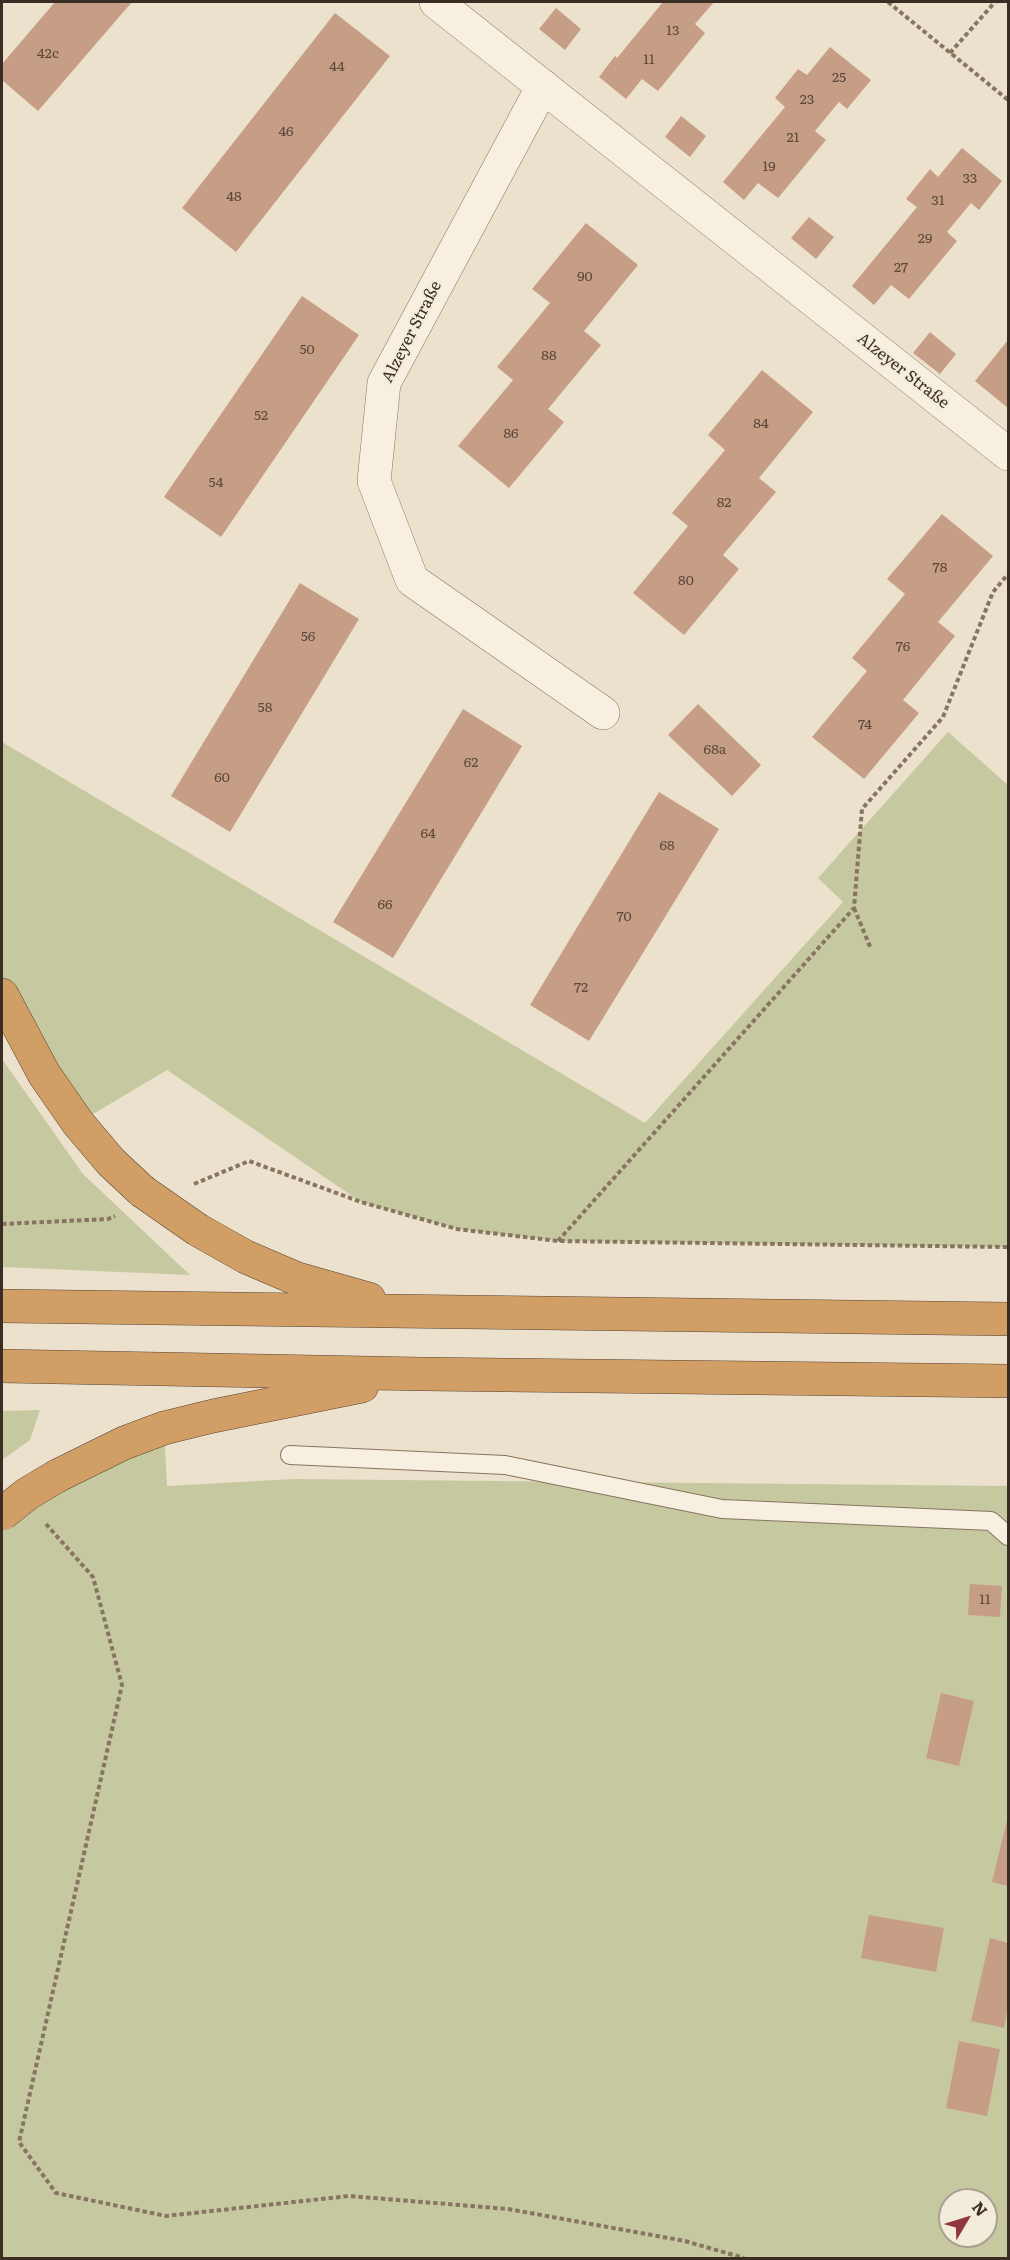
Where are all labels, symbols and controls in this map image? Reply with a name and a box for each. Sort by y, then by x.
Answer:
house number: 13 [666,23,680,39]
house number: 42c [37,46,59,62]
house number: 11 [643,52,655,68]
house number: 44 [329,59,345,75]
house number: 25 [832,70,846,86]
house number: 23 [800,92,814,108]
house number: 46 [278,124,294,140]
house number: 21 [787,130,799,146]
house number: 19 [762,159,776,175]
house number: 33 [963,171,977,187]
house number: 48 [226,189,242,205]
house number: 31 [931,193,945,209]
house number: 29 [918,231,932,247]
house number: 27 [894,260,908,276]
house number: 90 [577,269,593,285]
street label: Alzeyer Straße [378,278,446,386]
street label: Alzeyer Straße [853,329,953,413]
house number: 50 [299,342,315,358]
house number: 88 [541,348,557,364]
house number: 52 [254,408,268,424]
house number: 84 [753,416,769,432]
house number: 86 [503,426,519,442]
house number: 54 [209,475,223,491]
house number: 82 [717,495,731,511]
house number: 78 [933,560,947,576]
house number: 80 [678,573,694,589]
house number: 56 [301,629,315,645]
house number: 76 [896,639,910,655]
house number: 58 [258,700,272,716]
house number: 74 [858,717,872,733]
house number: 68a [704,742,726,758]
house number: 62 [464,755,478,771]
house number: 60 [214,770,230,786]
house number: 64 [420,826,436,842]
house number: 68 [659,838,675,854]
house number: 66 [377,897,393,913]
house number: 70 [616,909,632,925]
house number: 72 [574,980,588,996]
house number: 11 [979,1592,991,1608]
north arrow [938,2188,998,2248]
text: N [967,2195,994,2221]

